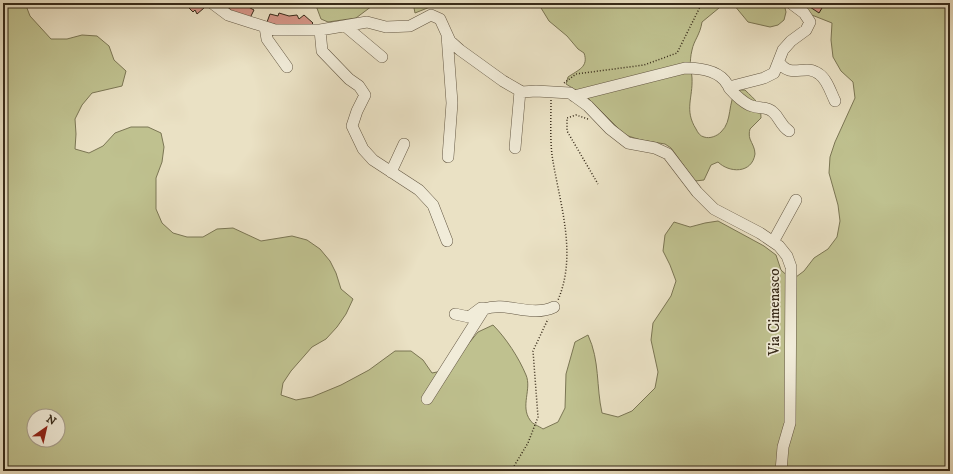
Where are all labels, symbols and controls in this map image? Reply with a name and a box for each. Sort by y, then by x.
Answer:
street label: Via Cimenasco [765,268,784,357]
north arrow [26,408,66,448]
text: N [43,412,59,429]

